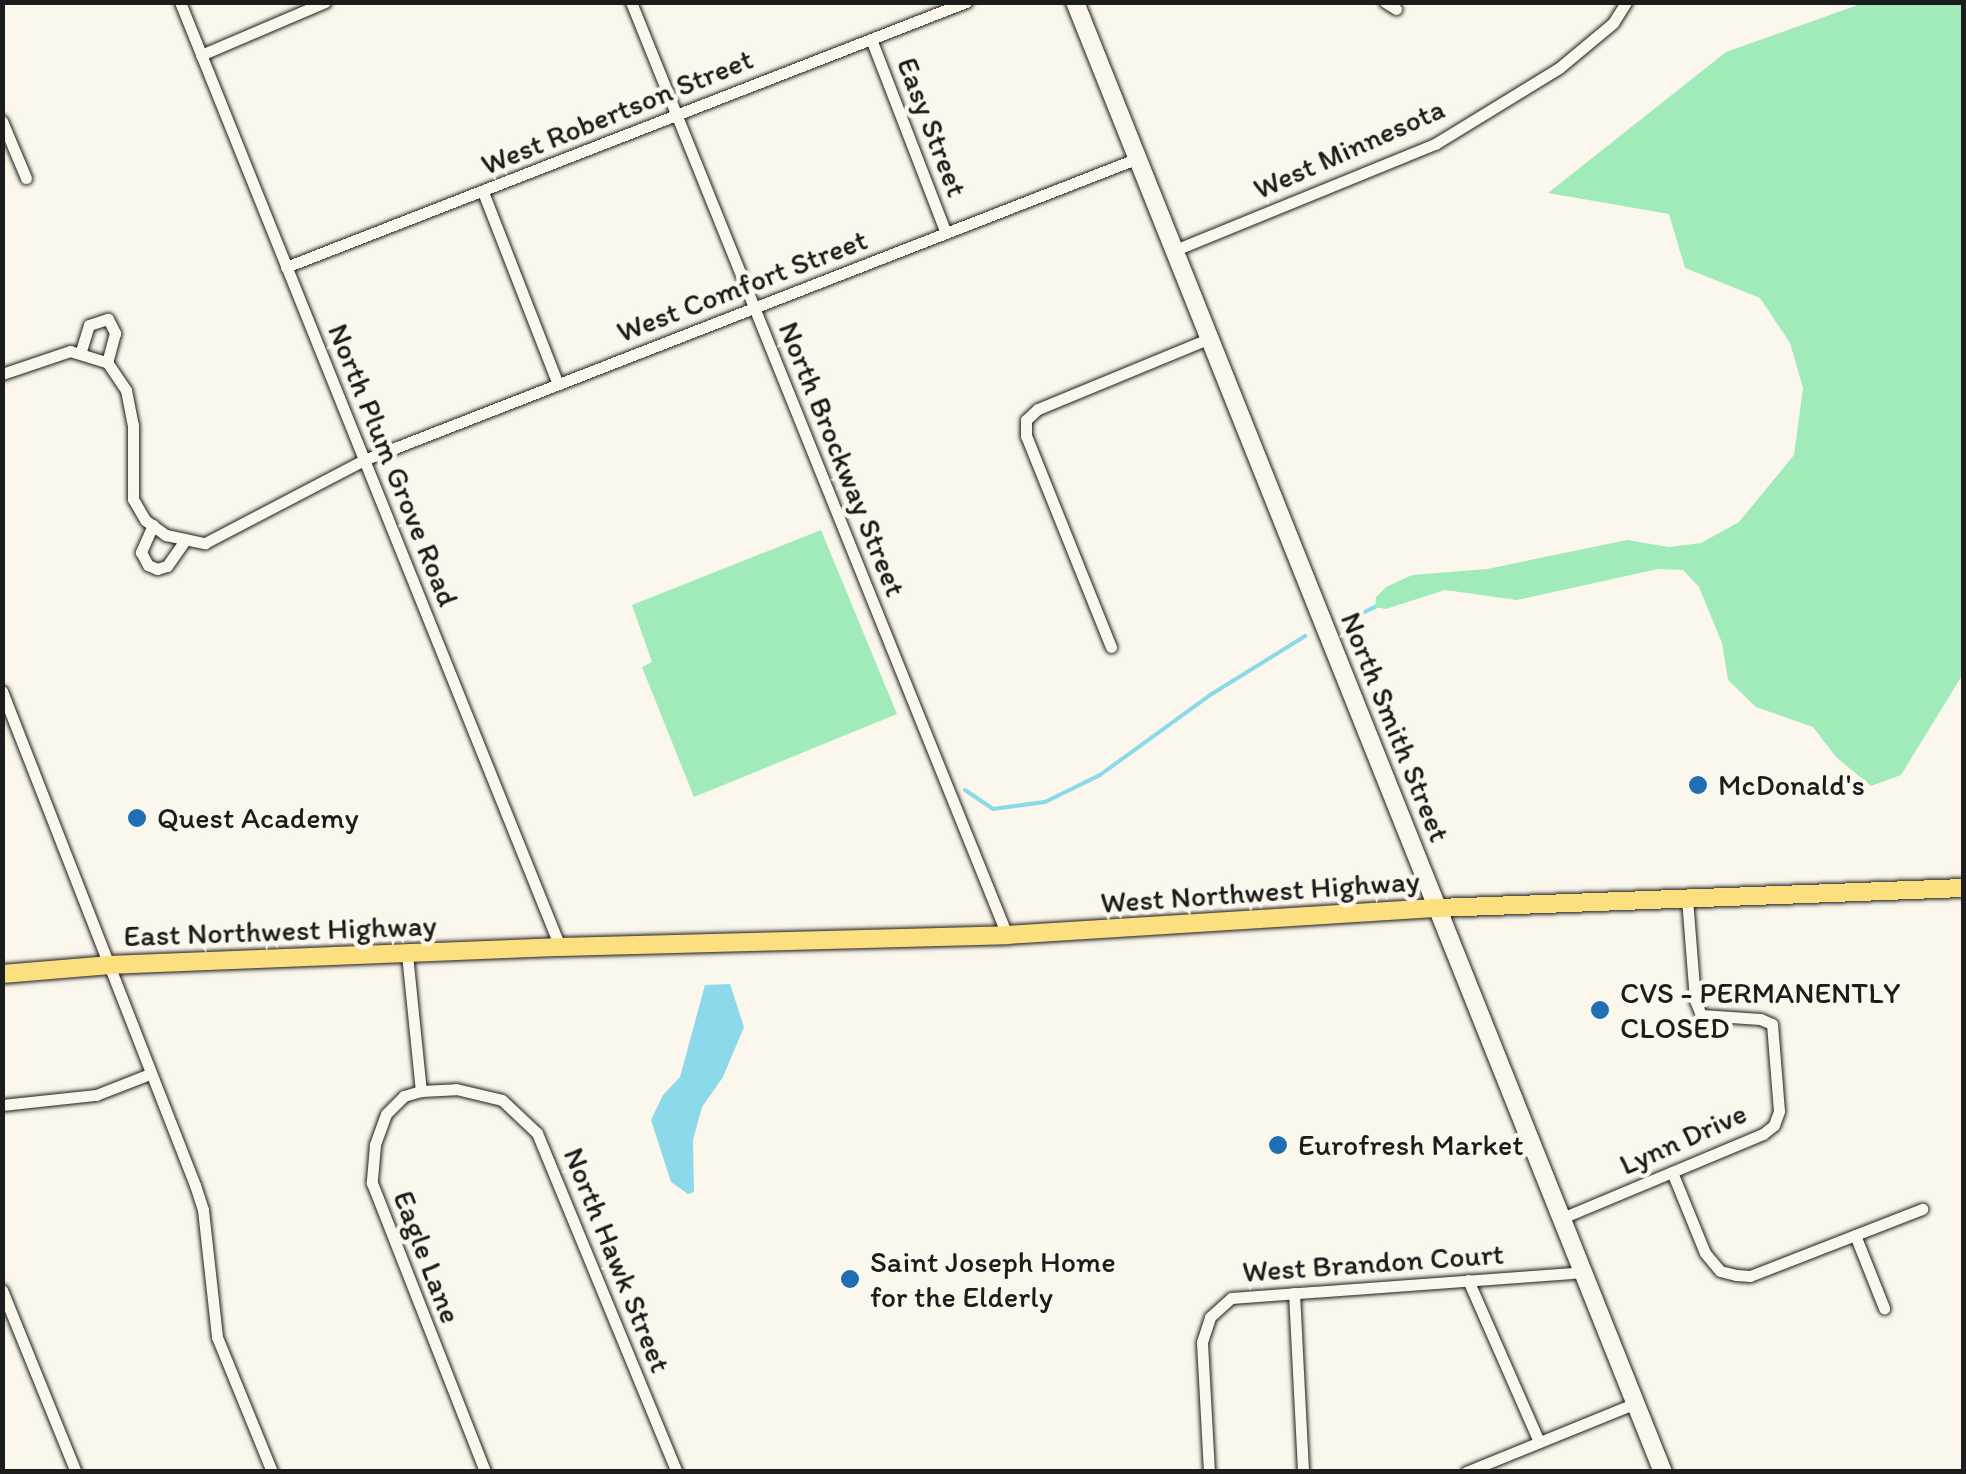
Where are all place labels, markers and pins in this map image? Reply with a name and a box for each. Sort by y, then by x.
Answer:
place label: McDonald's [1718,767,1865,803]
marker: McDonald's [1687,774,1709,796]
place label: Quest Academy [157,800,359,836]
marker: Quest Academy [126,807,148,829]
place label: CVS - PERMANENTLY CLOSED [1620,975,1900,1046]
marker: CVS - PERMANENTLY CLOSED [1589,999,1611,1021]
place label: Eurofresh Market [1298,1127,1523,1163]
marker: Eurofresh Market [1267,1134,1289,1156]
place label: Saint Joseph Home for the Elderly [870,1244,1115,1314]
marker: Saint Joseph Home for the Elderly [839,1268,861,1290]

